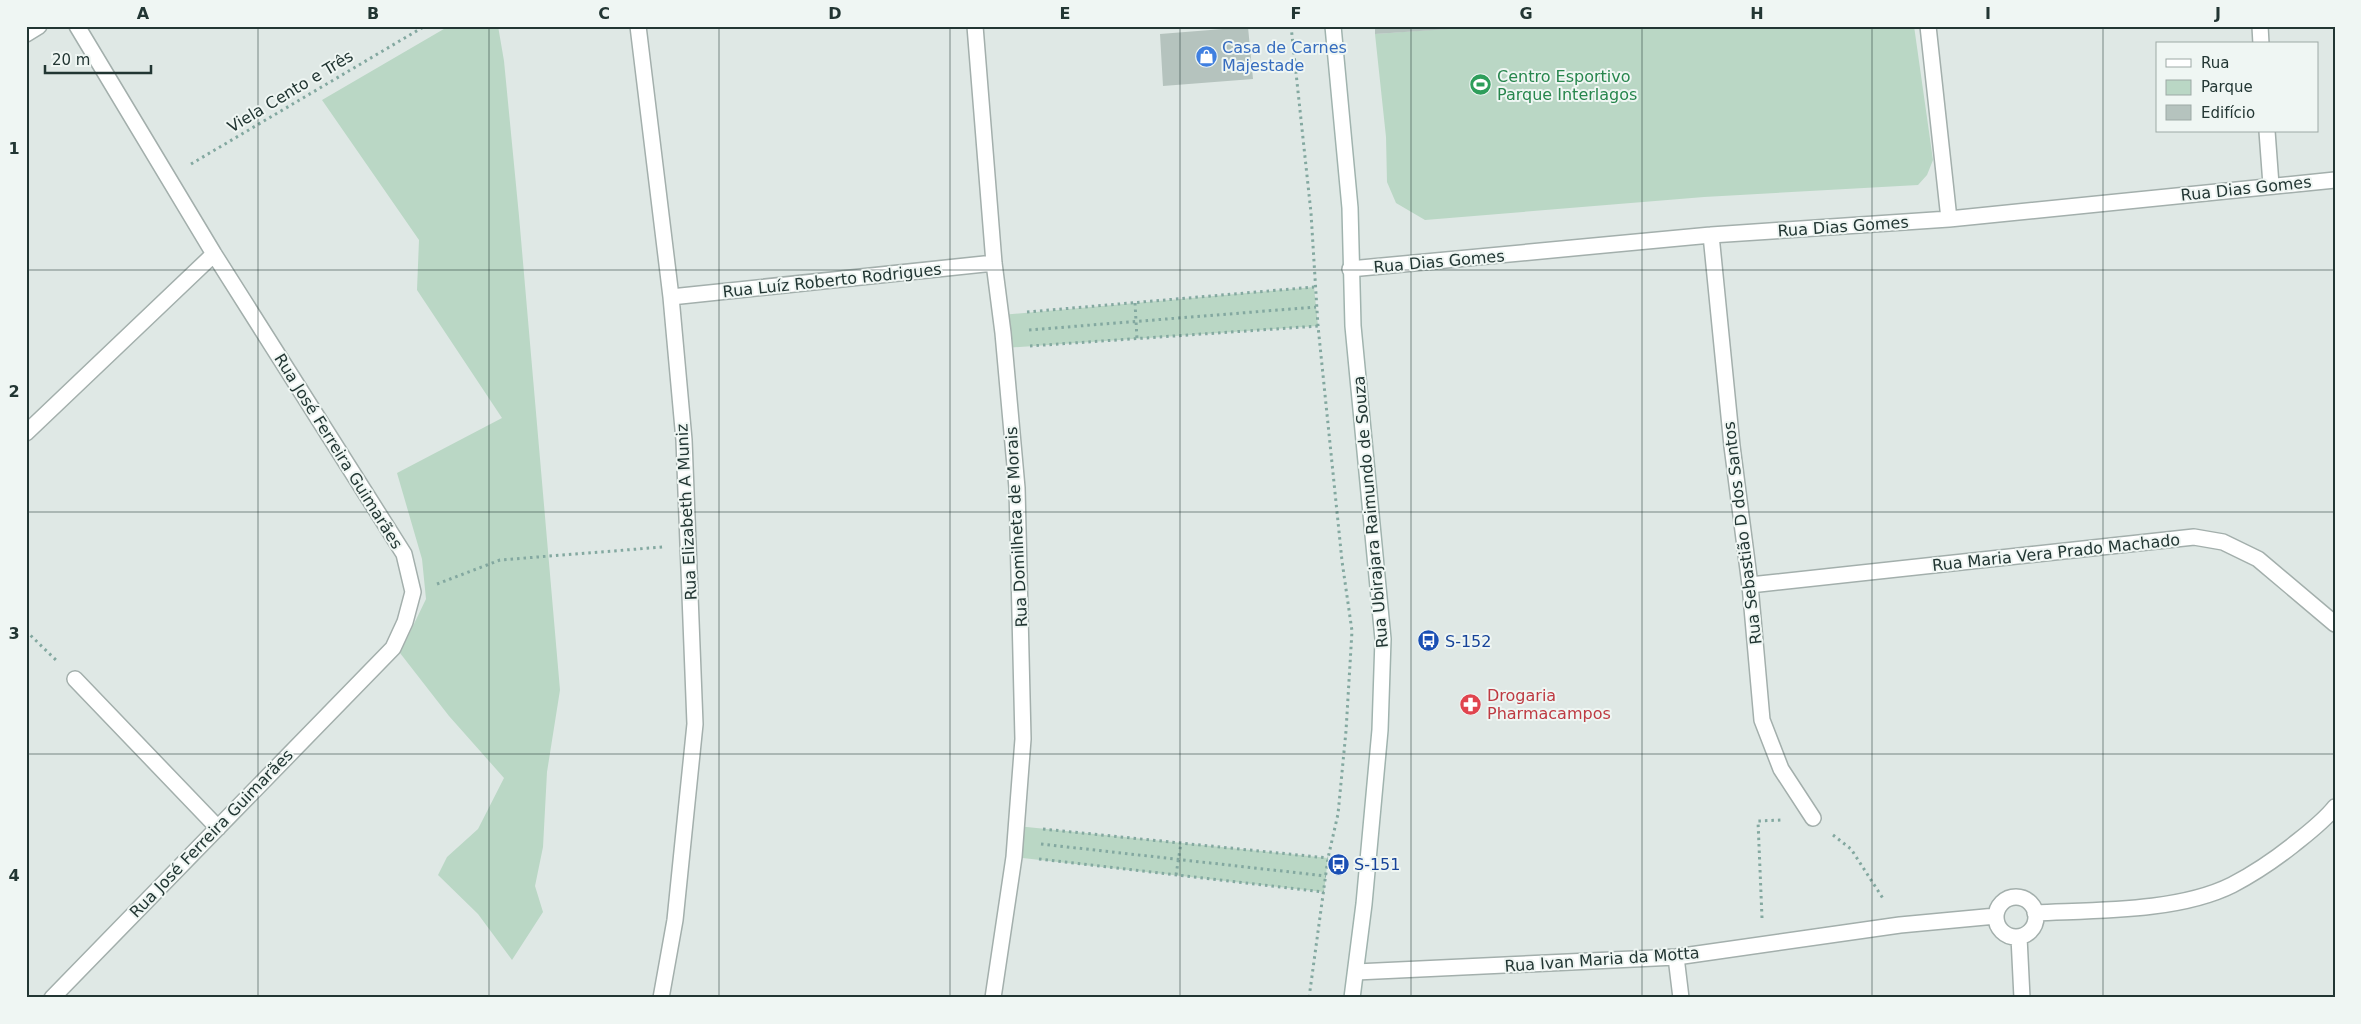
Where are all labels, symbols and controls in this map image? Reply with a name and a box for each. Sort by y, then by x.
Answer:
text: A [137,4,150,23]
text: B [367,4,379,23]
text: C [598,4,610,23]
text: D [828,4,842,23]
text: E [1060,4,1070,23]
text: F [1291,4,1301,23]
text: G [1519,4,1533,23]
text: H [1750,4,1764,23]
text: I [1985,4,1991,23]
text: J [2214,4,2221,23]
place label: Casa de Carnes Majestade [1222,38,1347,75]
scale bar [45,42,151,74]
legend [2156,42,2318,132]
shop icon: Casa de Carnes Majestade [1194,44,1218,68]
street label: Viela Cento e Três [224,46,357,136]
text: 20 m [52,51,90,69]
text: Rua [2201,54,2229,72]
place label: Centro Esportivo Parque Interlagos [1497,67,1637,104]
sports icon: Centro Esportivo Parque Interlagos [1469,73,1493,97]
text: Parque [2201,78,2253,96]
text: Edifício [2201,104,2255,122]
text: 1 [8,139,20,158]
street label: Rua Dias Gomes [2180,172,2312,205]
street label: Rua Dias Gomes [1777,212,1909,241]
street label: Rua Dias Gomes [1373,246,1505,277]
street label: Rua Luíz Roberto Rodrigues [722,260,942,301]
street label: Rua José Ferreira Guimarães [270,350,407,552]
street label: Rua Ubirajara Raimundo de Souza [1349,375,1392,649]
text: 2 [8,382,20,401]
street label: Rua Sebastião D dos Santos [1719,420,1766,645]
street label: Rua Elizabeth A Muniz [672,423,701,601]
street label: Rua Domilheta de Morais [1002,426,1031,628]
street label: Rua Maria Vera Prado Machado [1931,530,2181,575]
text: 3 [8,624,20,643]
bus stop icon: S-152 [1417,629,1441,653]
place label: S-152 [1445,632,1491,651]
place label: Drogaria Pharmacampos [1487,686,1611,723]
pharmacy icon: Drogaria Pharmacampos [1459,692,1483,716]
street label: Rua José Ferreira Guimarães [126,745,297,921]
bus stop icon: S-151 [1326,852,1350,876]
place label: S-151 [1354,855,1400,874]
text: 4 [8,866,20,885]
street label: Rua Ivan Maria da Motta [1504,943,1700,976]

